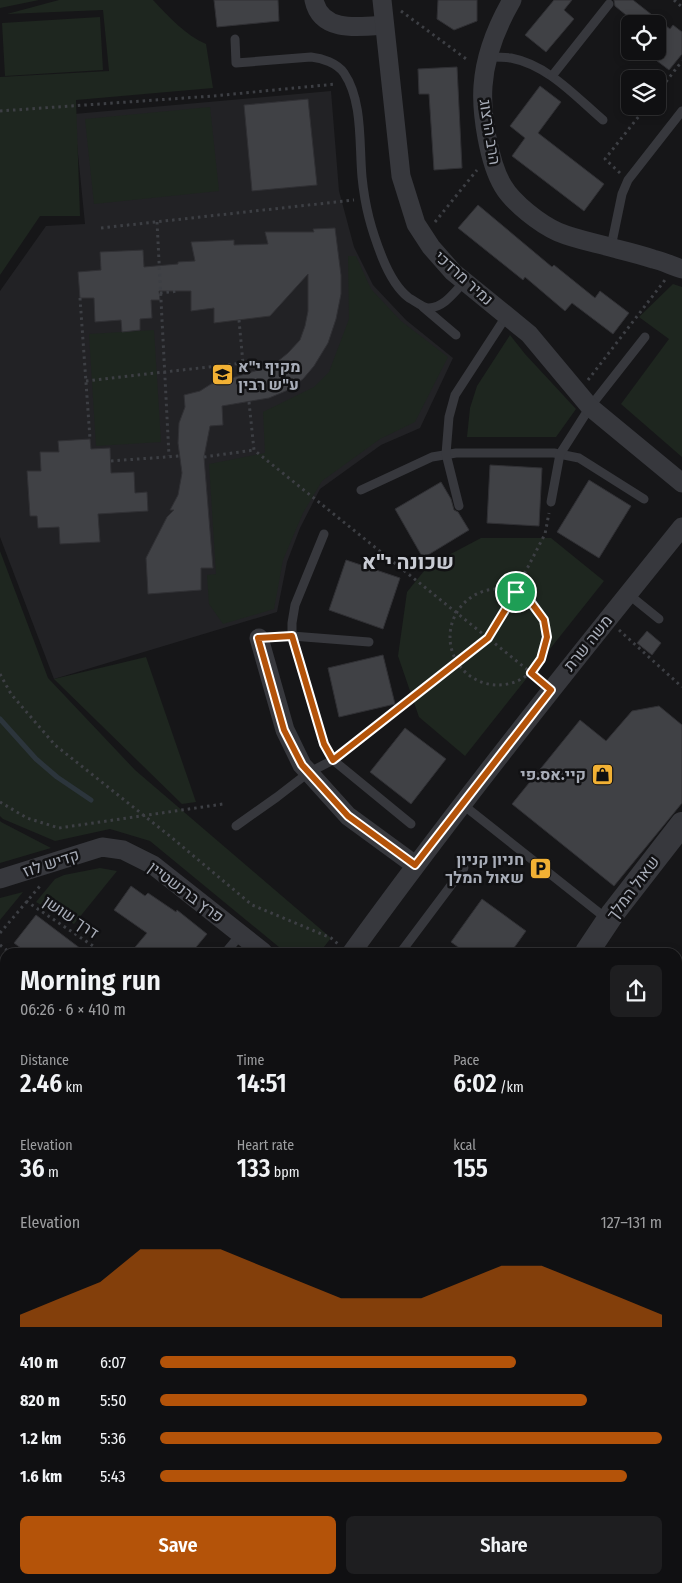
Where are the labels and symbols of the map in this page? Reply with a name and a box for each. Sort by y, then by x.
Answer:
street label: הרב הרצוג [475,98,505,166]
street label: נמיר מרדכי [431,247,497,309]
place label: מקיף י"א ע"ש רבין [238,357,301,394]
school or university icon: מקיף י"א ע"ש רבין [210,363,234,387]
district label: שכונה י"א [362,549,454,575]
pin [495,571,537,613]
street label: משה שרת [560,611,616,675]
shop icon: קיי.אס.פי [590,762,614,786]
place label: קיי.אס.פי [520,765,586,784]
street label: קדיש לוז [20,845,82,881]
place label: חניון קניון שאול המלך [445,850,524,887]
street label: שאול המלך [603,852,663,924]
parking icon: חניון קניון שאול המלך [528,856,552,880]
street label: פרץ ברנשטיין [145,858,227,926]
street label: דרך שושן [40,892,102,942]

